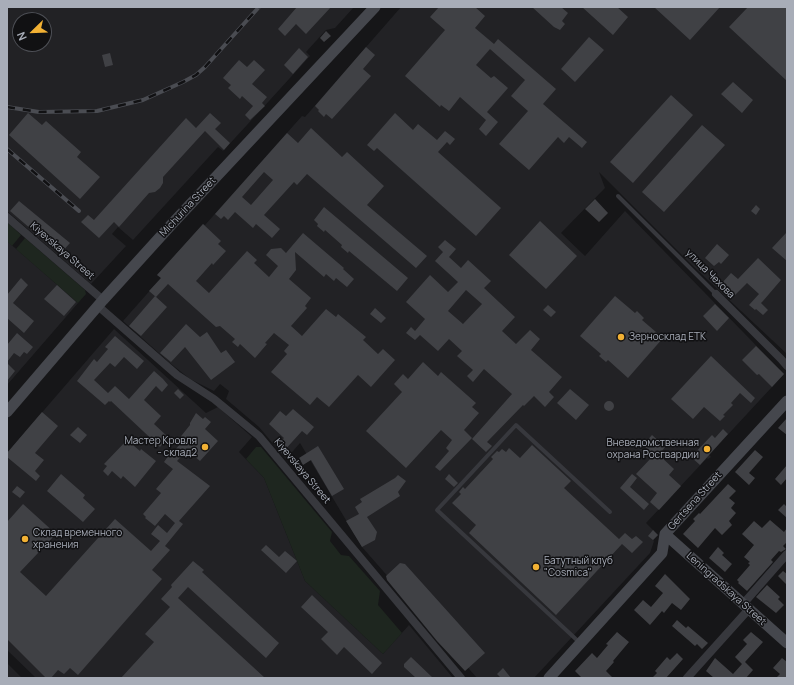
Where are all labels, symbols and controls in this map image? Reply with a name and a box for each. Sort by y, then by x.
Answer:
north arrow [12,12,52,52]
text: N [13,30,30,43]
street label: Michurina Street [157,175,219,239]
street label: Kiyevskaya Street [27,220,97,282]
street label: улица Чехова [683,247,737,301]
place label: Зерносклад ЕТК [629,331,706,343]
marker: Зерносклад ЕТК [616,332,626,342]
place label: Мастер Кровля - склад2 [124,435,197,458]
street label: Kiyevskaya Street [271,436,333,506]
place label: Вневедомственная охрана Росгвардии [607,437,699,460]
marker: Мастер Кровля - склад2 [200,442,210,452]
marker: Вневедомственная охрана Росгвардии [702,444,712,454]
street label: Gertsena Street [666,469,724,533]
place label: Склад временного хранения [33,527,122,550]
marker: Склад временного хранения [20,534,30,544]
street label: Leningradskaya Street [684,550,768,628]
place label: Батутный клуб "Cosmica" [544,555,613,578]
marker: Батутный клуб "Cosmica" [531,562,541,572]

